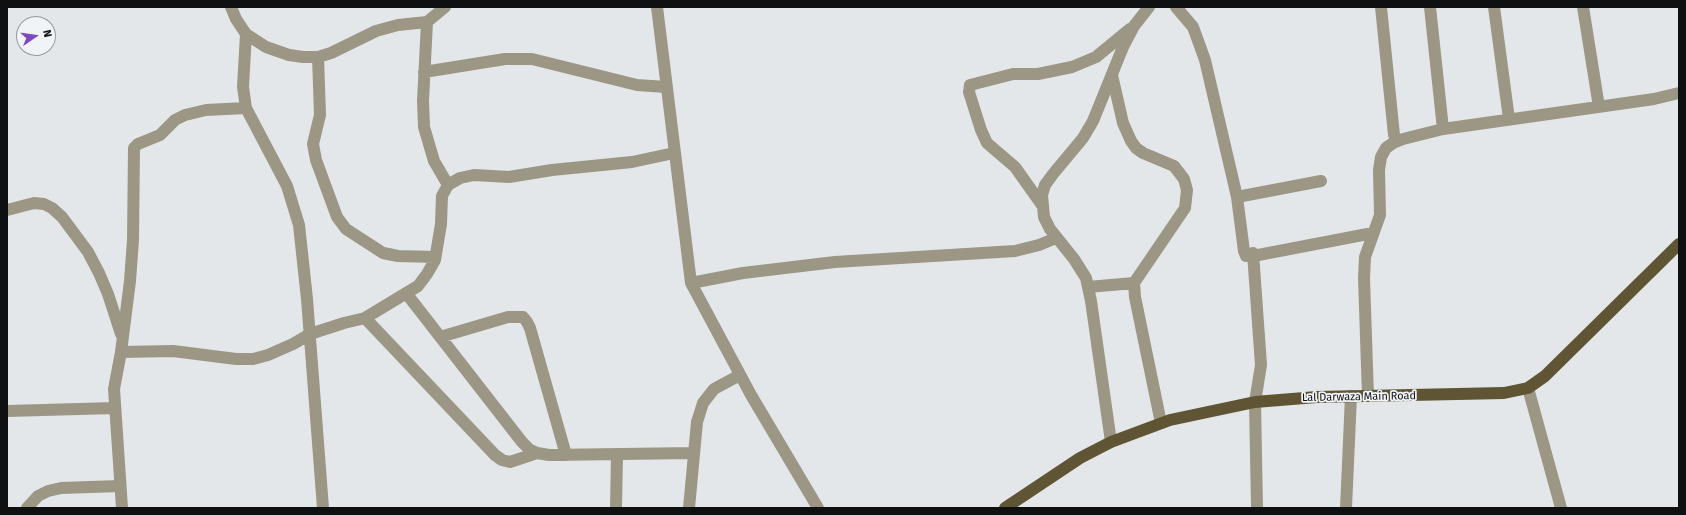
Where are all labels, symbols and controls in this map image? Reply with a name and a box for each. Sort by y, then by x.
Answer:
north arrow [16,16,56,56]
text: N [40,28,54,38]
street label: Lal Darwaza Main Road [1302,389,1416,405]

